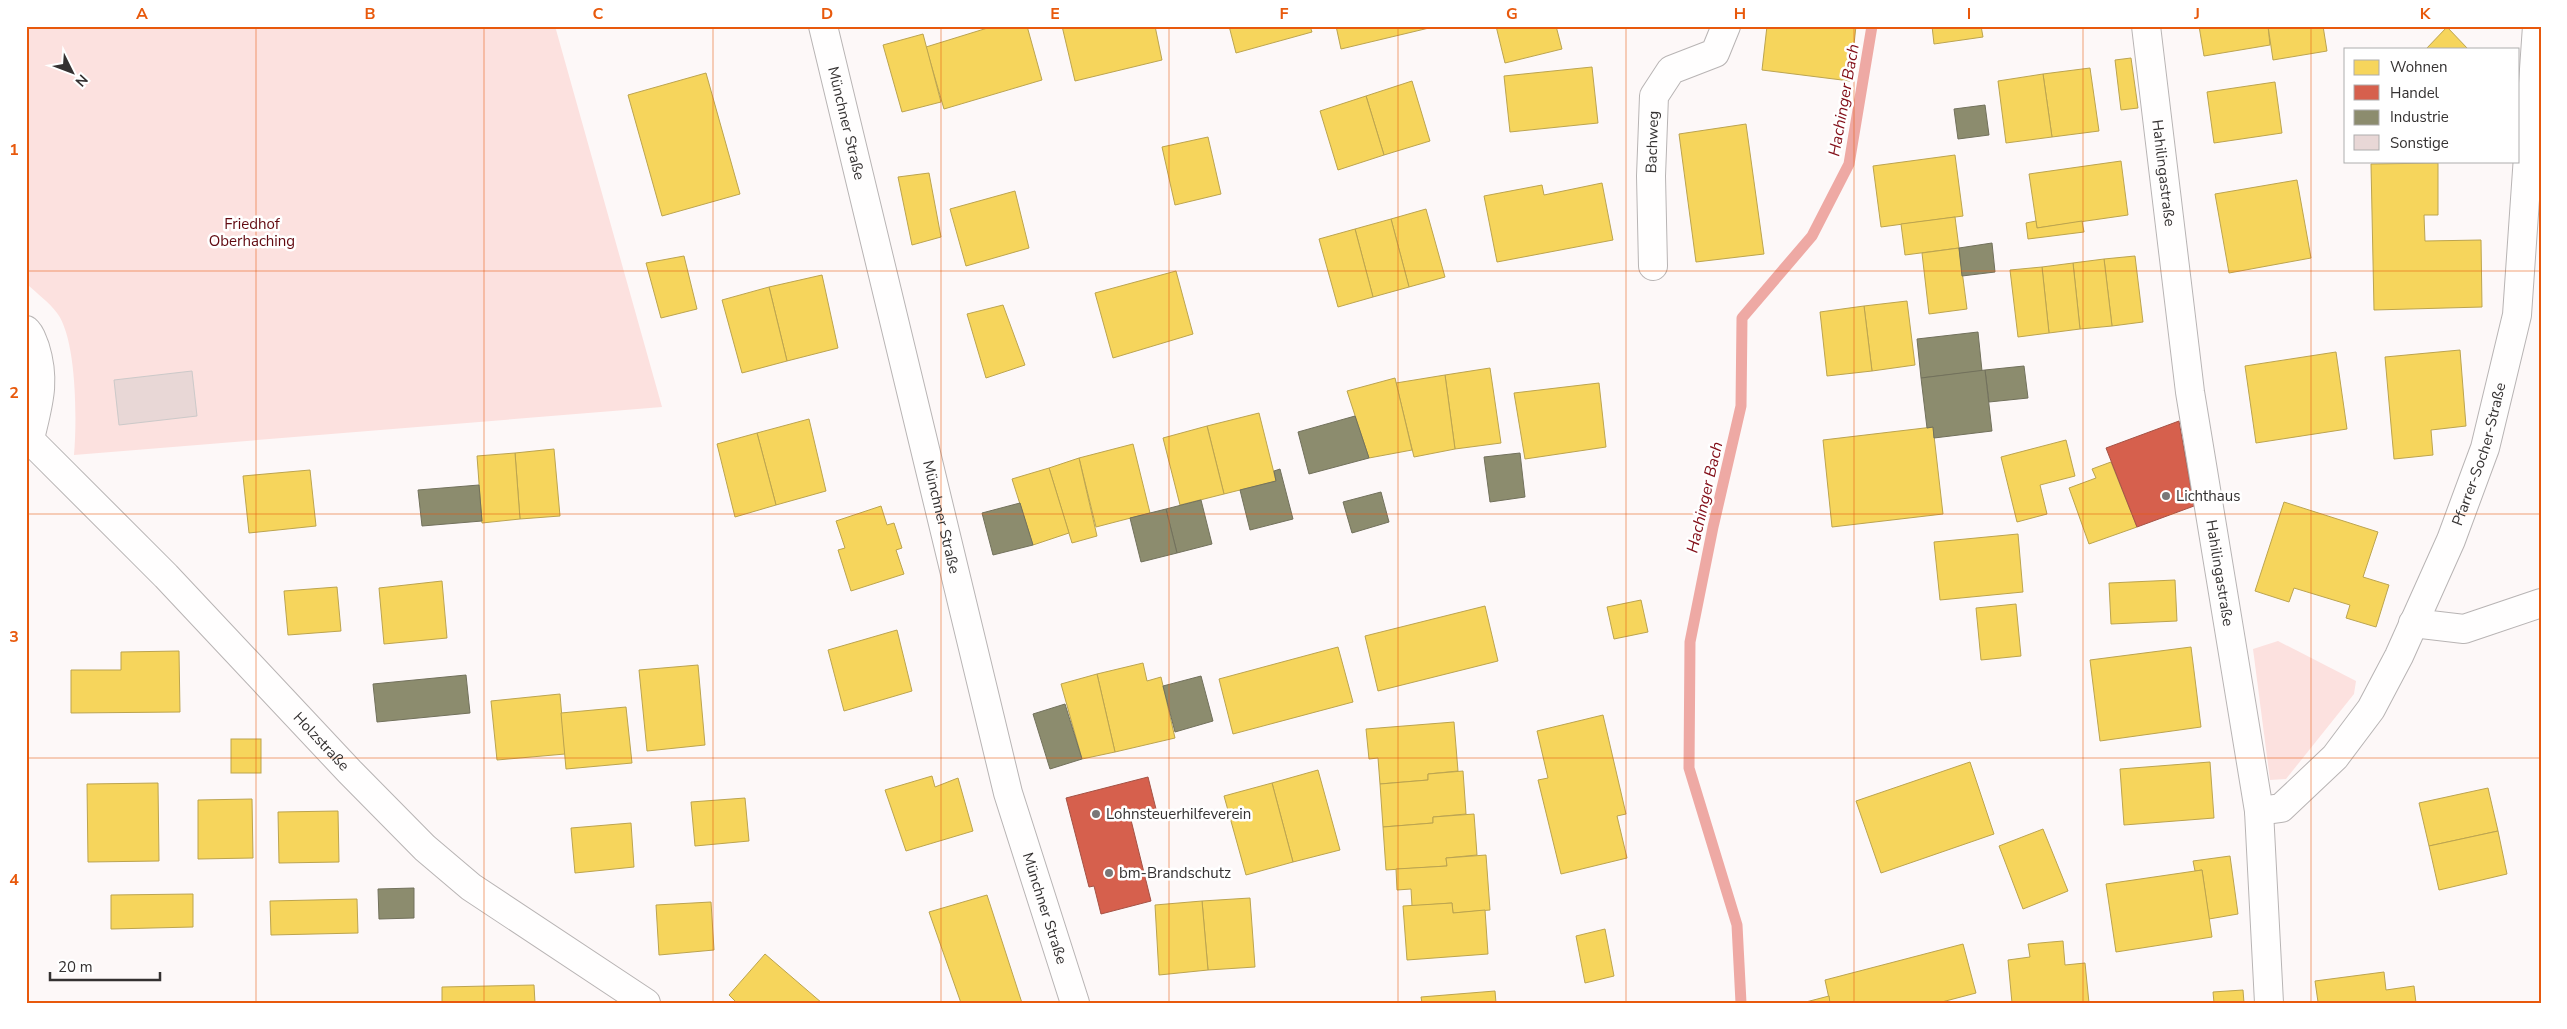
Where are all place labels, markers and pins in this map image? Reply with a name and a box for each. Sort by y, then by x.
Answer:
place label: Lichthaus [2176,486,2240,506]
marker: Lichthaus [2160,490,2172,502]
place label: Lohnsteuerhilfeverein [1106,804,1251,824]
marker: Lohnsteuerhilfeverein [1090,808,1102,820]
place label: bm-Brandschutz [1119,863,1231,883]
marker: bm-Brandschutz [1103,867,1115,879]

